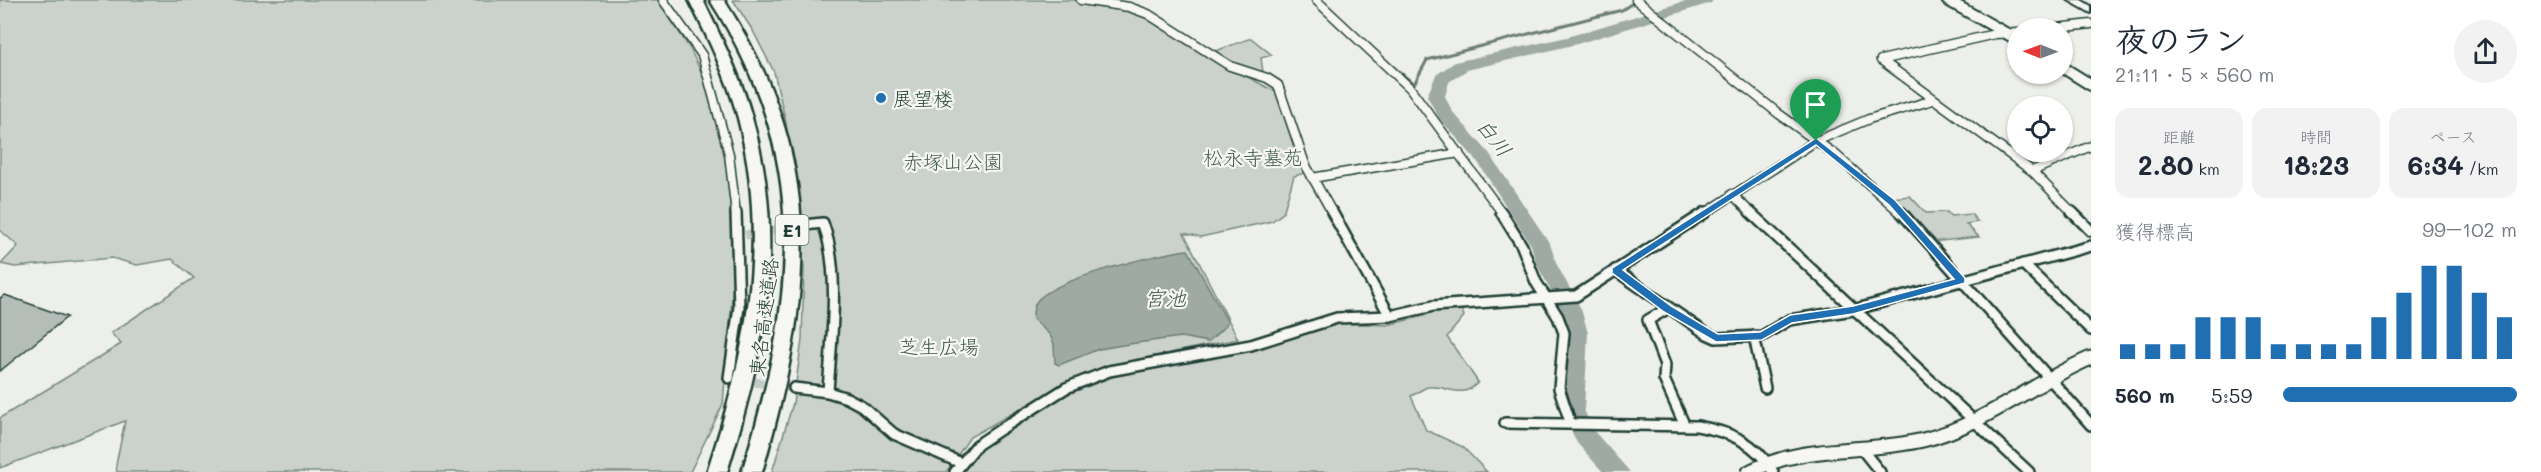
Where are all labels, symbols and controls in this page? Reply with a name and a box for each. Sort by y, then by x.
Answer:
text: 夜のラン [2115,17,2247,60]
north arrow [2007,18,2073,84]
map controls [2007,18,2073,162]
button: share [2454,20,2517,83]
text: 21:11 · 5 × 560 m [2115,61,2274,87]
pin [1790,79,1841,141]
place label: 展望楼 [893,85,953,111]
icon: arrive [1799,88,1832,121]
marker: 展望楼 [874,91,888,105]
button: locate [2007,96,2073,162]
water label: 白川 [1471,112,1519,162]
text: 距離 [2163,126,2195,147]
text: 時間 [2300,126,2332,147]
text: ペース [2429,126,2477,147]
park label: 松永寺墓苑 [1203,144,1303,170]
park label: 赤塚山公園 [903,148,1003,174]
text: 2.80 [2138,148,2194,182]
text: 18:23 [2283,148,2349,182]
text: 6:34 [2408,148,2464,182]
text: km [2194,158,2220,179]
text: /km [2464,158,2498,179]
road number: E1 [776,215,808,245]
text: 99–102 m [2422,216,2517,242]
text: 獲得標高 [2115,218,2195,244]
street label: 東名高速道路 [743,256,783,378]
water label: 宮池 [1144,284,1187,311]
park label: 芝生広場 [899,333,979,359]
text: 560 m [2115,382,2175,408]
text: 5:59 [2211,382,2252,408]

